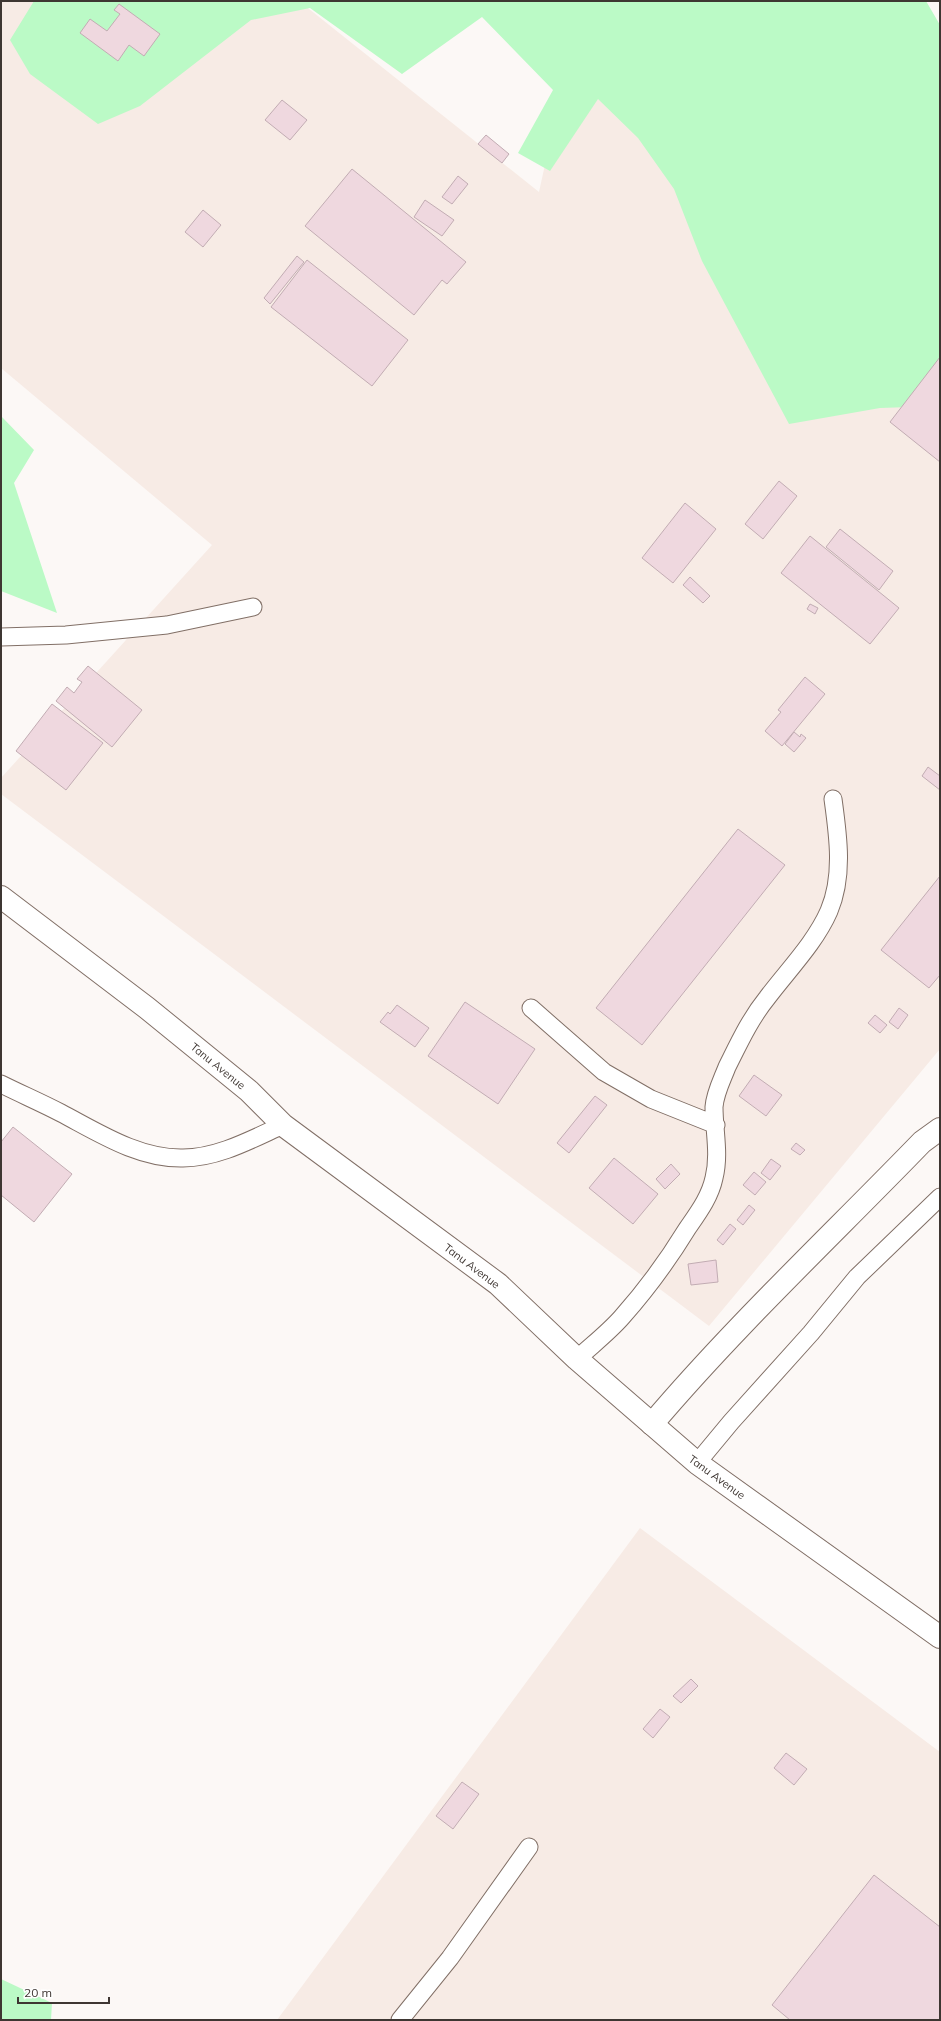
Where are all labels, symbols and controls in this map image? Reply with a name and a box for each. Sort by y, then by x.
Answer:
street label: Tanu Avenue [188,1040,248,1092]
street label: Tanu Avenue [441,1240,503,1292]
street label: Tanu Avenue [686,1452,748,1502]
scale bar [18,1979,109,2005]
text: 20 m [24,1985,52,2000]

